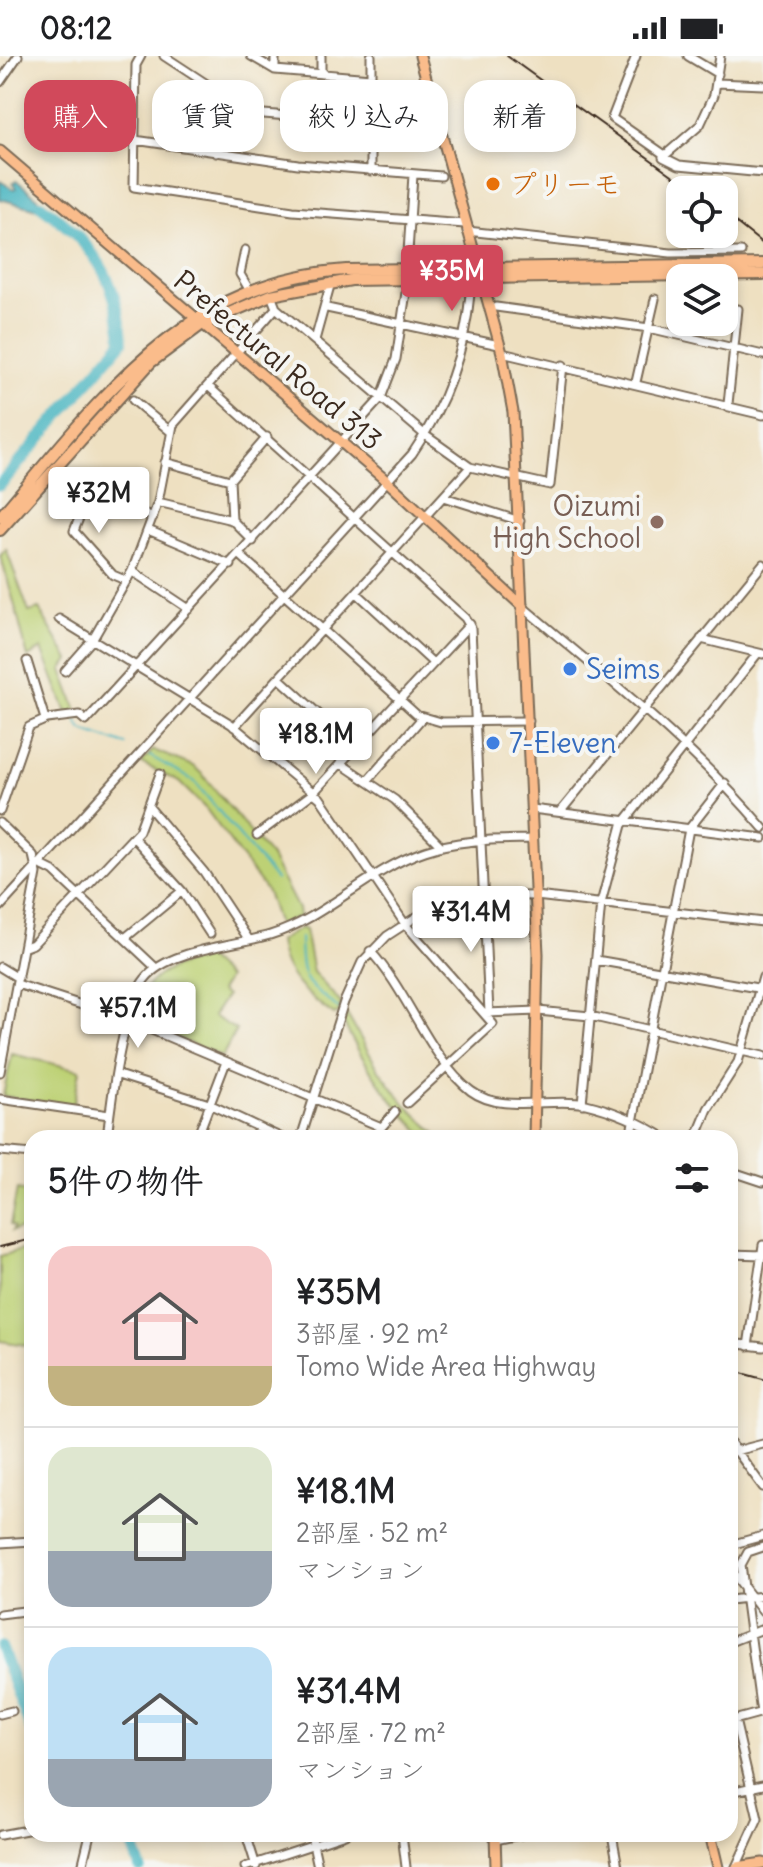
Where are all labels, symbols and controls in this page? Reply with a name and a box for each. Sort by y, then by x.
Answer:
text: 08:12 [40,9,112,47]
chip: 購入 [24,80,136,152]
chip: 賃貸 [152,80,264,152]
chip: 絞り込み [280,80,448,152]
chip: 新着 [464,80,576,152]
place label: プリーモ [509,166,621,202]
marker: プリーモ [484,175,502,193]
map controls [666,176,738,336]
button: locate [666,176,738,248]
pin: ¥35M [405,245,499,313]
text: ¥35M [419,254,485,287]
street label: Prefectural Road 313 [166,262,390,458]
button: layers [666,264,738,336]
pin: ¥32M [52,467,146,535]
text: ¥32M [66,476,132,509]
place label: Oizumi High School [492,488,641,556]
marker: Oizumi High School [648,513,666,531]
place label: Seims [586,651,660,687]
marker: Seims [561,660,579,678]
pin: ¥18.1M [251,708,381,776]
text: ¥18.1M [278,717,354,750]
place label: 7-Eleven [509,725,616,761]
marker: 7-Eleven [484,734,502,752]
pin: ¥31.4M [406,886,536,954]
text: ¥31.4M [430,895,512,928]
pin: ¥57.1M [73,982,203,1050]
text: ¥57.1M [99,991,177,1024]
icon: filters [670,1156,714,1200]
text: 5件の物件 [48,1159,204,1202]
text: ¥35M [296,1270,382,1313]
icon: home [112,1278,208,1374]
text: 3部屋 · 92 m² [296,1317,449,1350]
text: Tomo Wide Area Highway [296,1350,596,1383]
text: ¥18.1M [296,1469,396,1512]
icon: home [112,1479,208,1575]
text: 2部屋 · 52 m² [296,1516,448,1549]
text: マンション [296,1553,425,1586]
text: ¥31.4M [296,1669,402,1712]
icon: home [112,1679,208,1775]
text: 2部屋 · 72 m² [296,1716,446,1749]
text: マンション [296,1753,425,1786]

